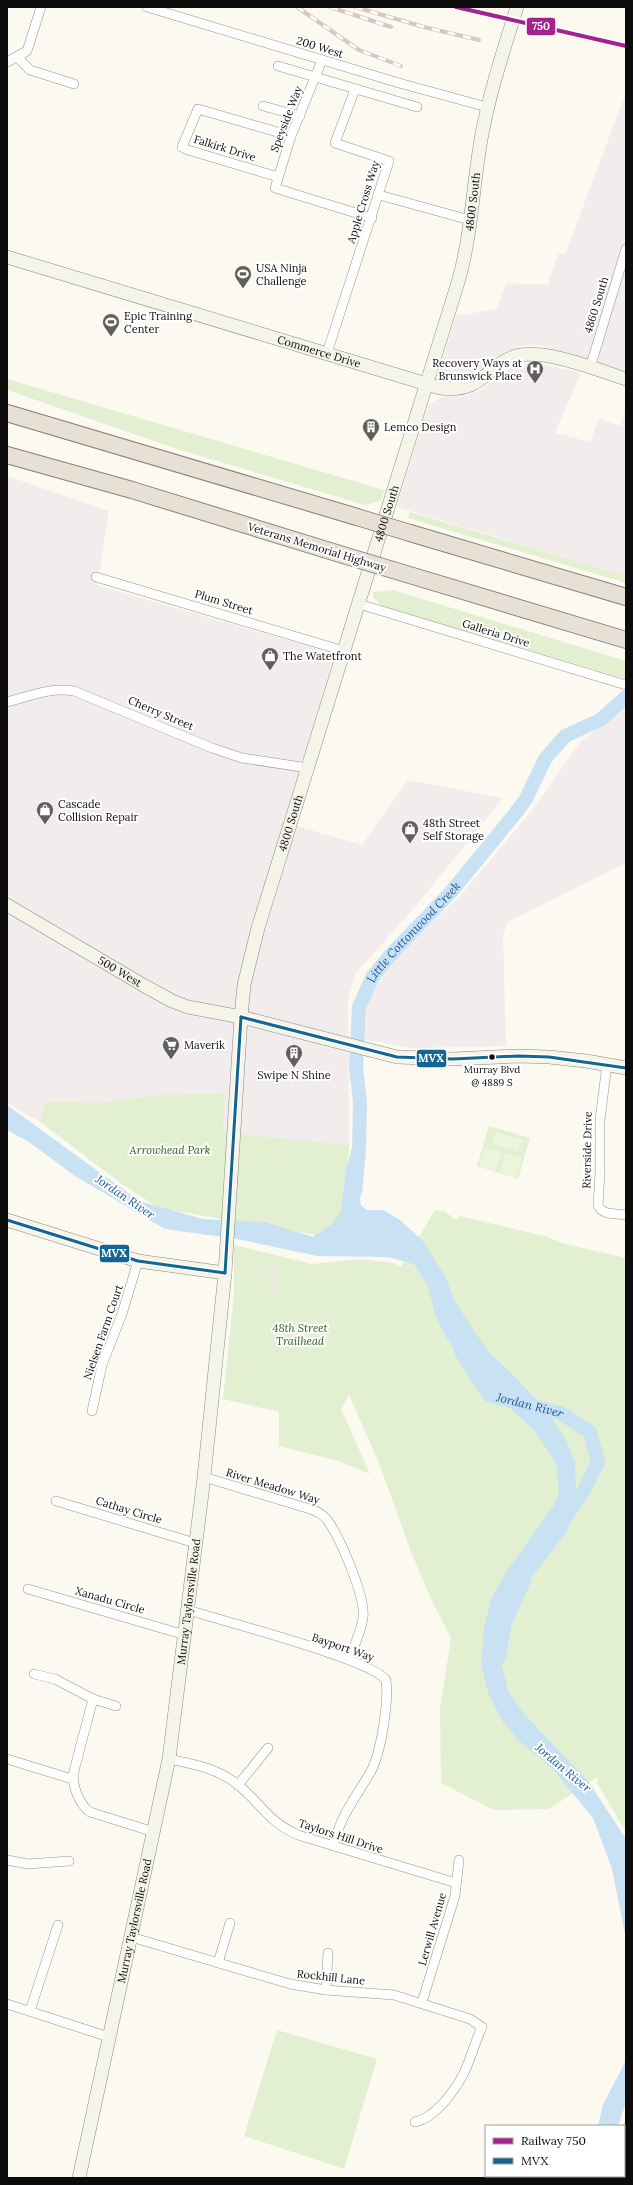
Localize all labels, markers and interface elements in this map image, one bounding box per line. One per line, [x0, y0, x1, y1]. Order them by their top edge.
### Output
line badge: 750 [526, 17, 556, 36]
text: 750 [532, 19, 550, 33]
street label: 200 West [295, 33, 346, 61]
street label: Speyside Way [267, 84, 305, 154]
street label: Falkirk Drive [192, 132, 258, 164]
street label: Apple Cross Way [343, 159, 382, 246]
street label: 4800 South [462, 171, 483, 232]
place label: USA Ninja Challenge [256, 261, 307, 288]
sports icon: USA Ninja Challenge [233, 264, 253, 289]
street label: 4860 South [581, 275, 611, 335]
place label: Epic Training Center [124, 309, 193, 336]
sports icon: Epic Training Center [101, 312, 121, 337]
street label: Commerce Drive [276, 332, 363, 371]
place label: Recovery Ways at Brunswick Place [432, 356, 523, 383]
hospital icon: Recovery Ways at Brunswick Place [525, 359, 545, 384]
building icon: Lemco Design [361, 417, 381, 442]
place label: Lemco Design [384, 420, 457, 434]
street label: 4800 South [371, 483, 402, 544]
street label: Veterans Memorial Highway [245, 519, 388, 575]
street label: Plum Street [193, 587, 255, 618]
street label: Galleria Drive [461, 616, 532, 650]
shop icon: The Watetfront [260, 646, 280, 671]
place label: The Watetfront [283, 649, 362, 663]
street label: Cherry Street [126, 693, 197, 733]
street label: 4800 South [275, 792, 306, 853]
place label: Cascade Collision Repair [58, 797, 139, 824]
shop icon: Cascade Collision Repair [35, 800, 55, 825]
place label: 48th Street Self Storage [423, 816, 484, 843]
shop icon: 48th Street Self Storage [400, 819, 420, 844]
water label: Little Cottonwood Creek [363, 879, 463, 985]
street label: 500 West [95, 953, 145, 990]
supermarket icon: Maverik [161, 1035, 181, 1060]
place label: Maverik [184, 1038, 225, 1052]
building icon: Swipe N Shine [284, 1043, 304, 1068]
line badge: MVX [416, 1049, 447, 1068]
text: MVX [418, 1051, 444, 1065]
marker: Murray Blvd @ 4889 S [487, 1052, 497, 1062]
place label: Murray Blvd @ 4889 S [464, 1063, 520, 1089]
place label: Swipe N Shine [257, 1068, 331, 1082]
street label: Riverside Drive [579, 1111, 595, 1189]
park label: Arrowhead Park [129, 1143, 211, 1157]
water label: Jordan River [92, 1171, 158, 1222]
line badge: MVX [99, 1244, 130, 1263]
text: MVX [101, 1246, 127, 1260]
street label: Nielsen Farm Court [80, 1282, 126, 1381]
park label: 48th Street Trailhead [273, 1321, 327, 1348]
water label: Jordan River [494, 1389, 568, 1421]
street label: River Meadow Way [224, 1465, 322, 1507]
street label: Cathay Circle [94, 1493, 164, 1527]
street label: Murray Taylorsville Road [174, 1537, 203, 1666]
street label: Xanadu Circle [74, 1583, 146, 1617]
street label: Bayport Way [310, 1630, 376, 1664]
water label: Jordan River [532, 1739, 595, 1796]
street label: Taylors Hill Drive [297, 1816, 385, 1856]
street label: Murray Taylorsville Road [114, 1857, 154, 1984]
street label: Lerwill Avenue [415, 1891, 449, 1967]
street label: Rockhill Lane [296, 1966, 366, 1988]
legend [485, 2125, 625, 2177]
text: Railway 750 [521, 2133, 586, 2148]
text: MVX [521, 2153, 549, 2168]

